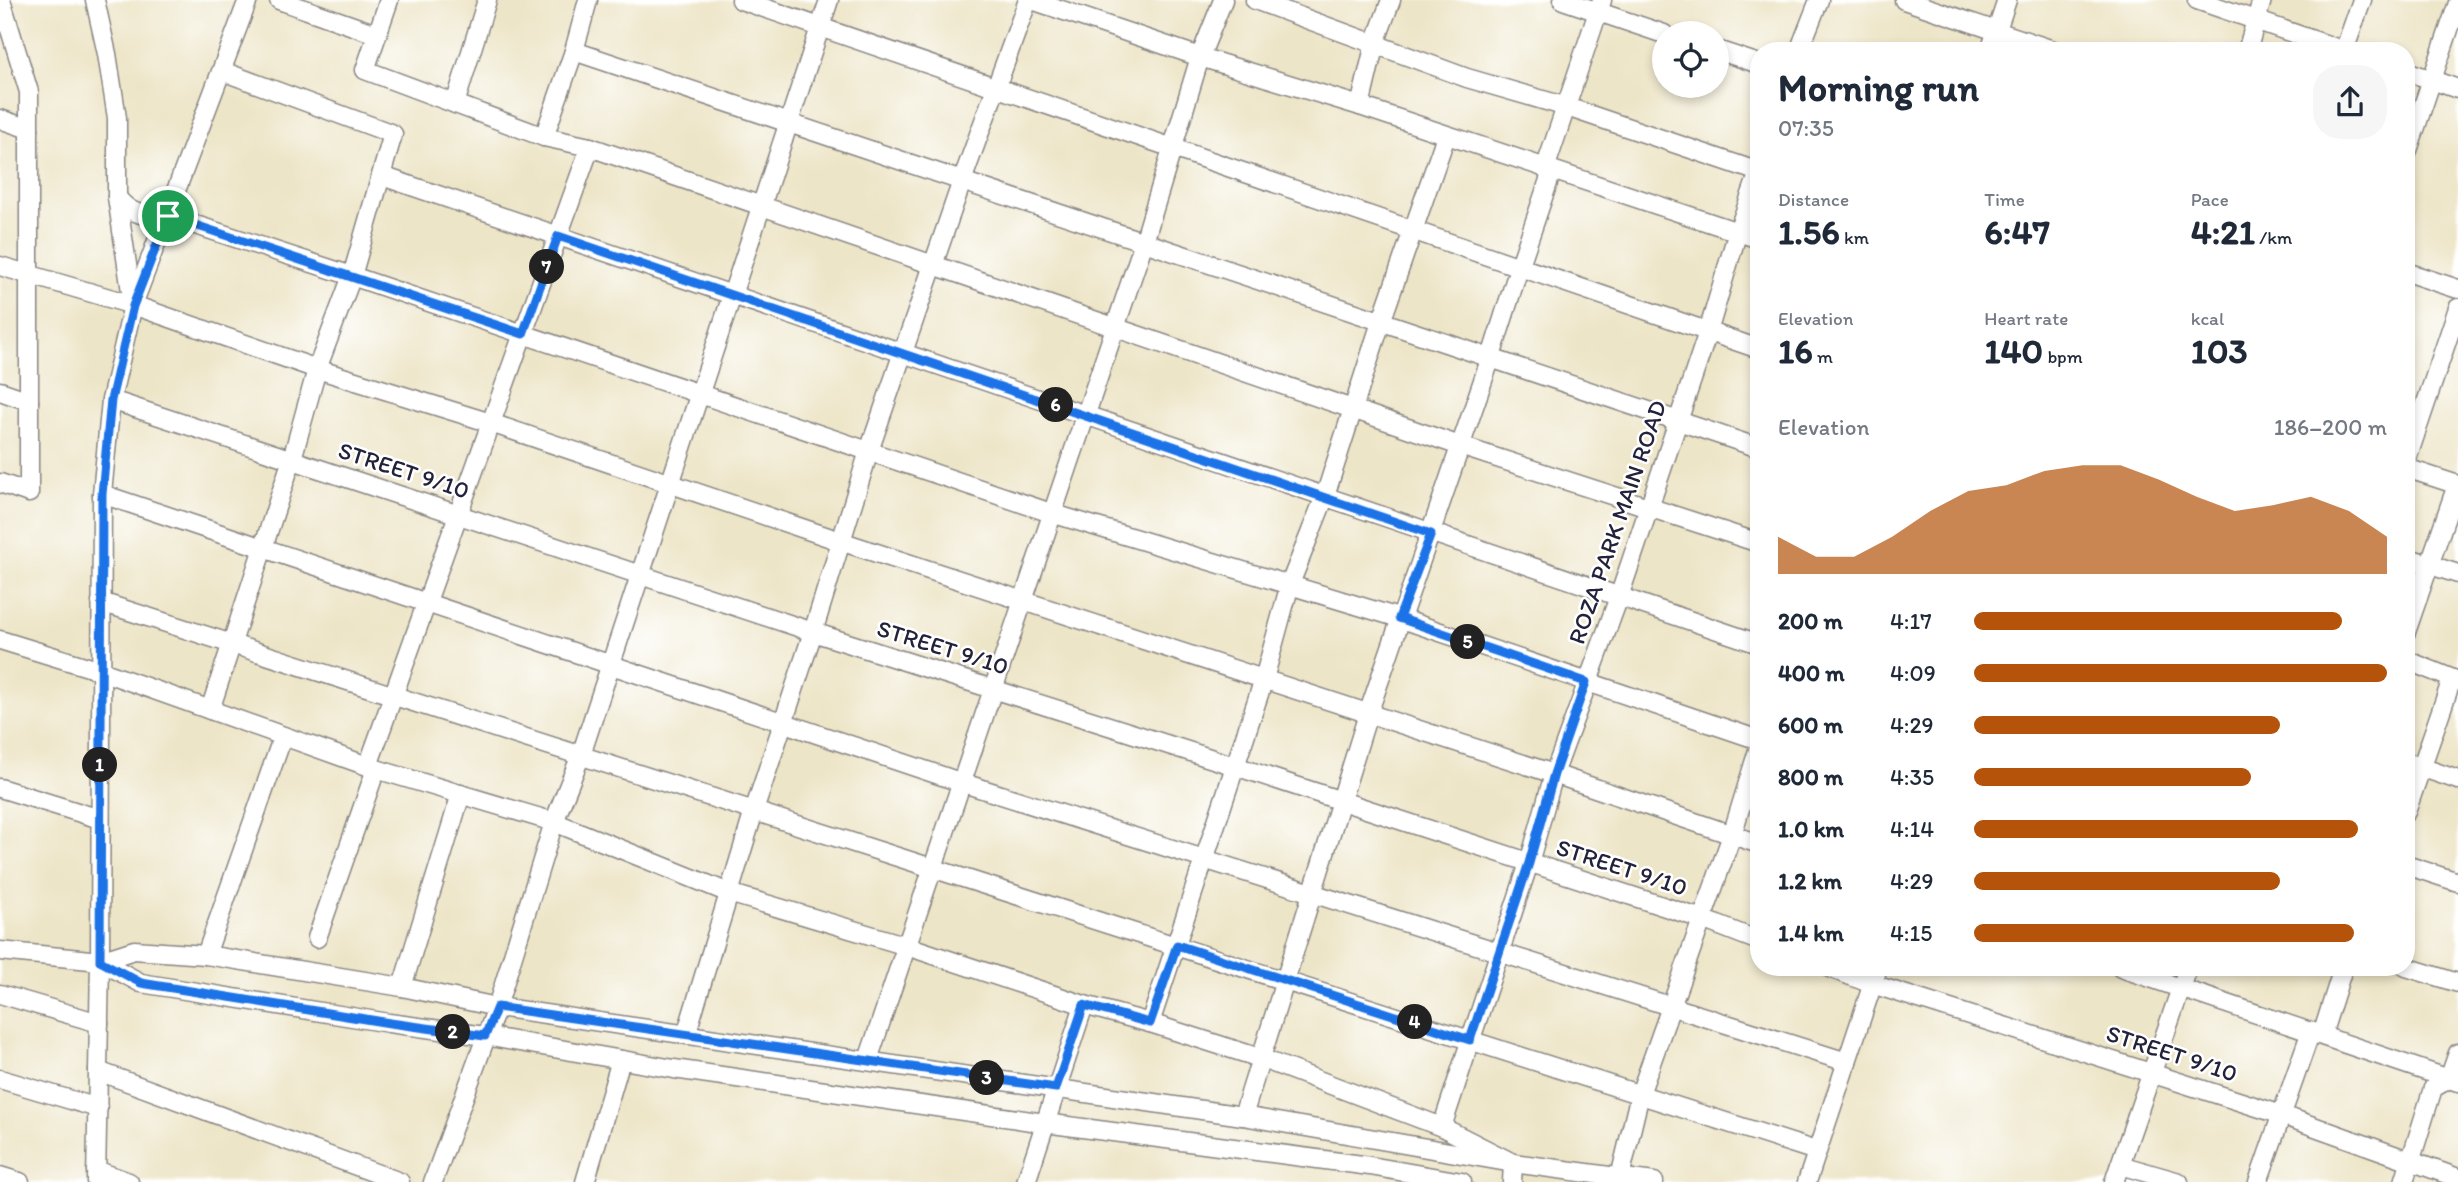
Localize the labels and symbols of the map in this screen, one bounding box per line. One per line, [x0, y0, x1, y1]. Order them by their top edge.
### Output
pin [138, 186, 198, 246]
pin: 7 [530, 250, 564, 284]
pin: 6 [1038, 388, 1074, 422]
street label: ROZA PARK MAIN ROAD [1562, 396, 1672, 648]
street label: STREET 9/10 [335, 435, 473, 505]
street label: STREET 9/10 [874, 613, 1012, 681]
pin: 5 [1450, 624, 1486, 660]
pin: 1 [82, 748, 118, 782]
street label: STREET 9/10 [1553, 832, 1691, 902]
pin: 4 [1398, 1004, 1432, 1040]
pin: 2 [435, 1014, 470, 1050]
street label: STREET 9/10 [2103, 1018, 2241, 1088]
pin: 3 [970, 1060, 1004, 1096]

